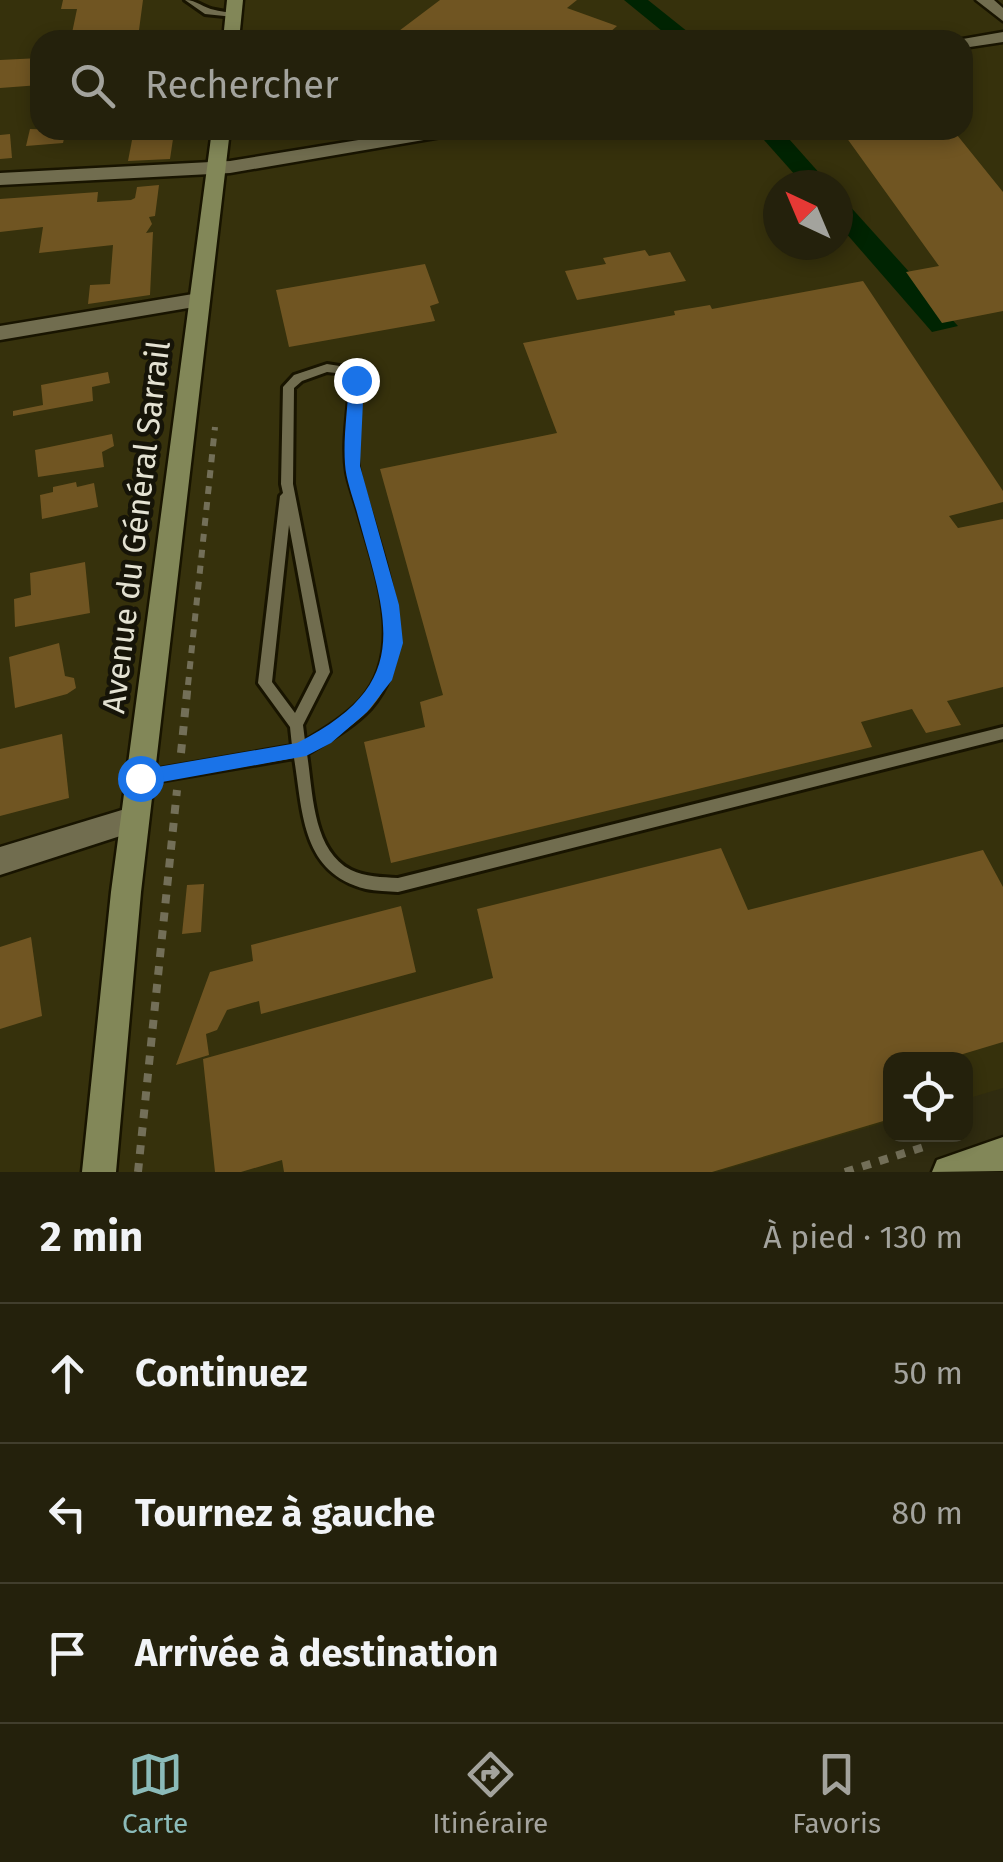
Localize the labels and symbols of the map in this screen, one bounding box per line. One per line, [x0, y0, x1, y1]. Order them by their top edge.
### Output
north arrow [763, 170, 853, 260]
street label: Avenue du Général Sarrail [94, 338, 178, 716]
route end [334, 358, 380, 404]
route start [118, 756, 164, 802]

